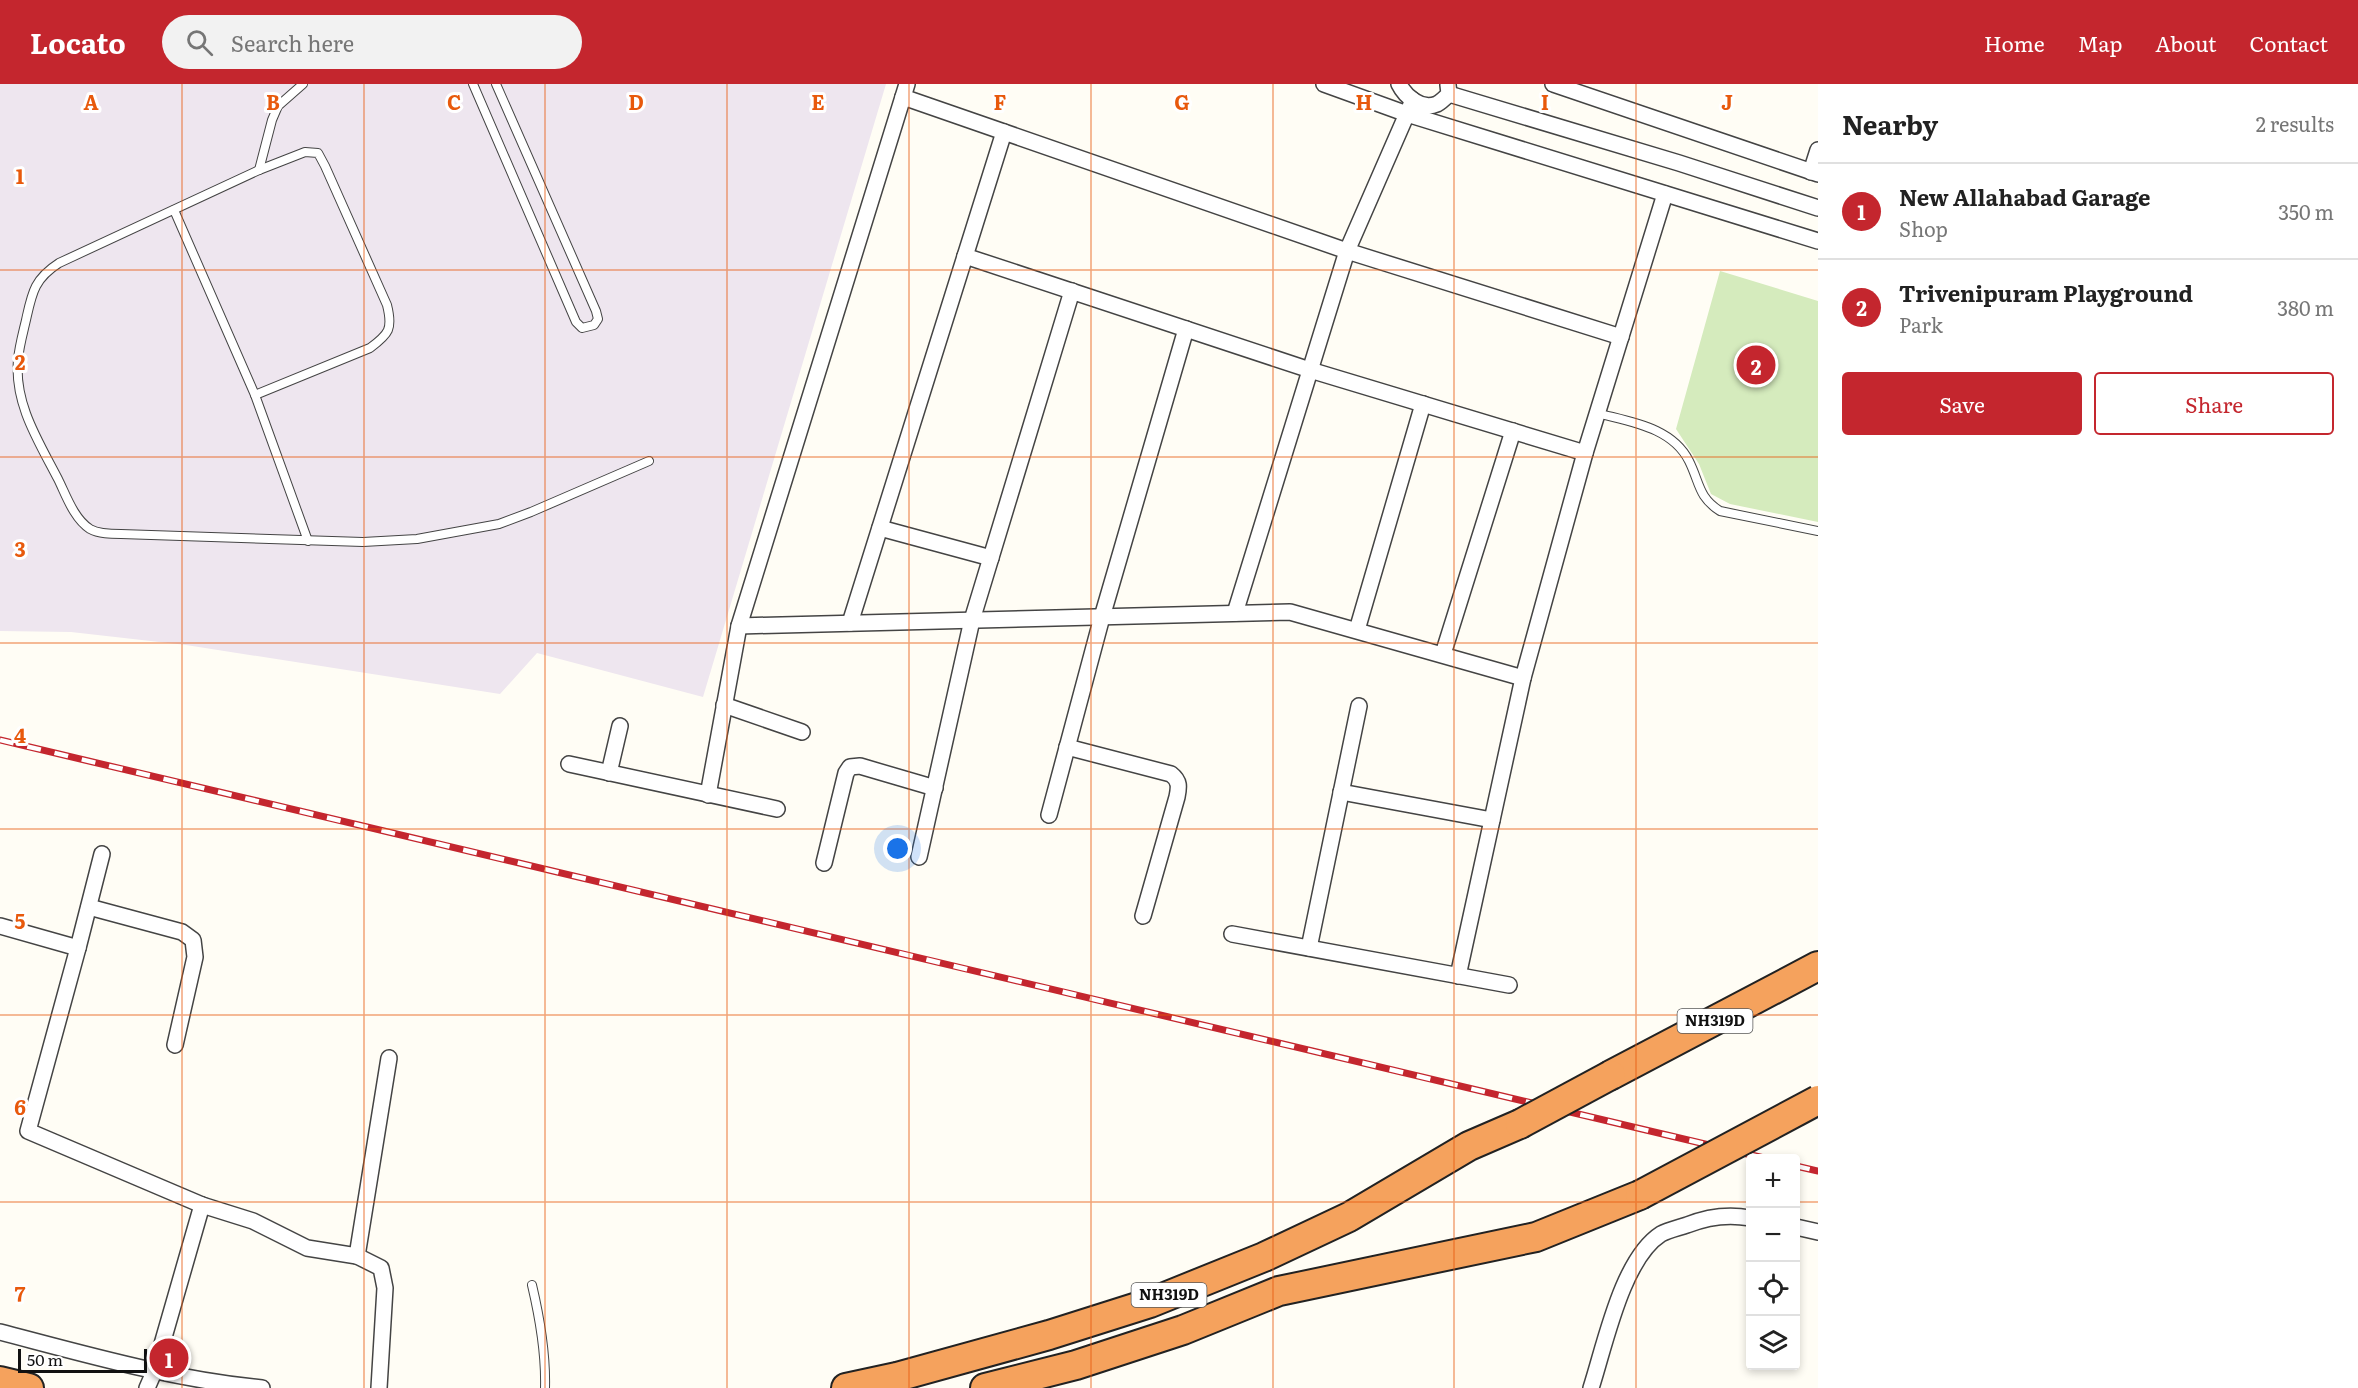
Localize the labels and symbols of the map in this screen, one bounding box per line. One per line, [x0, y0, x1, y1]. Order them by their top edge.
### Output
text: A [83, 86, 99, 116]
text: B [266, 86, 280, 116]
text: C [447, 86, 461, 116]
text: D [628, 86, 644, 116]
text: E [811, 86, 825, 116]
text: F [994, 86, 1007, 116]
text: G [1174, 86, 1190, 116]
text: H [1356, 86, 1372, 116]
text: I [1541, 86, 1549, 116]
text: J [1721, 86, 1733, 116]
text: 1 [16, 160, 24, 190]
pin: 2 [1736, 342, 1776, 388]
text: 2 [15, 346, 26, 376]
text: 3 [14, 533, 26, 563]
text: 4 [14, 719, 26, 749]
your location [883, 834, 912, 863]
text: 5 [15, 905, 26, 935]
road number: NH319D [1678, 1009, 1752, 1033]
text: 6 [14, 1091, 26, 1121]
text: 7 [15, 1278, 26, 1308]
road number: NH319D [1132, 1283, 1206, 1307]
pin: 1 [150, 1336, 188, 1380]
scale bar [18, 1346, 147, 1374]

